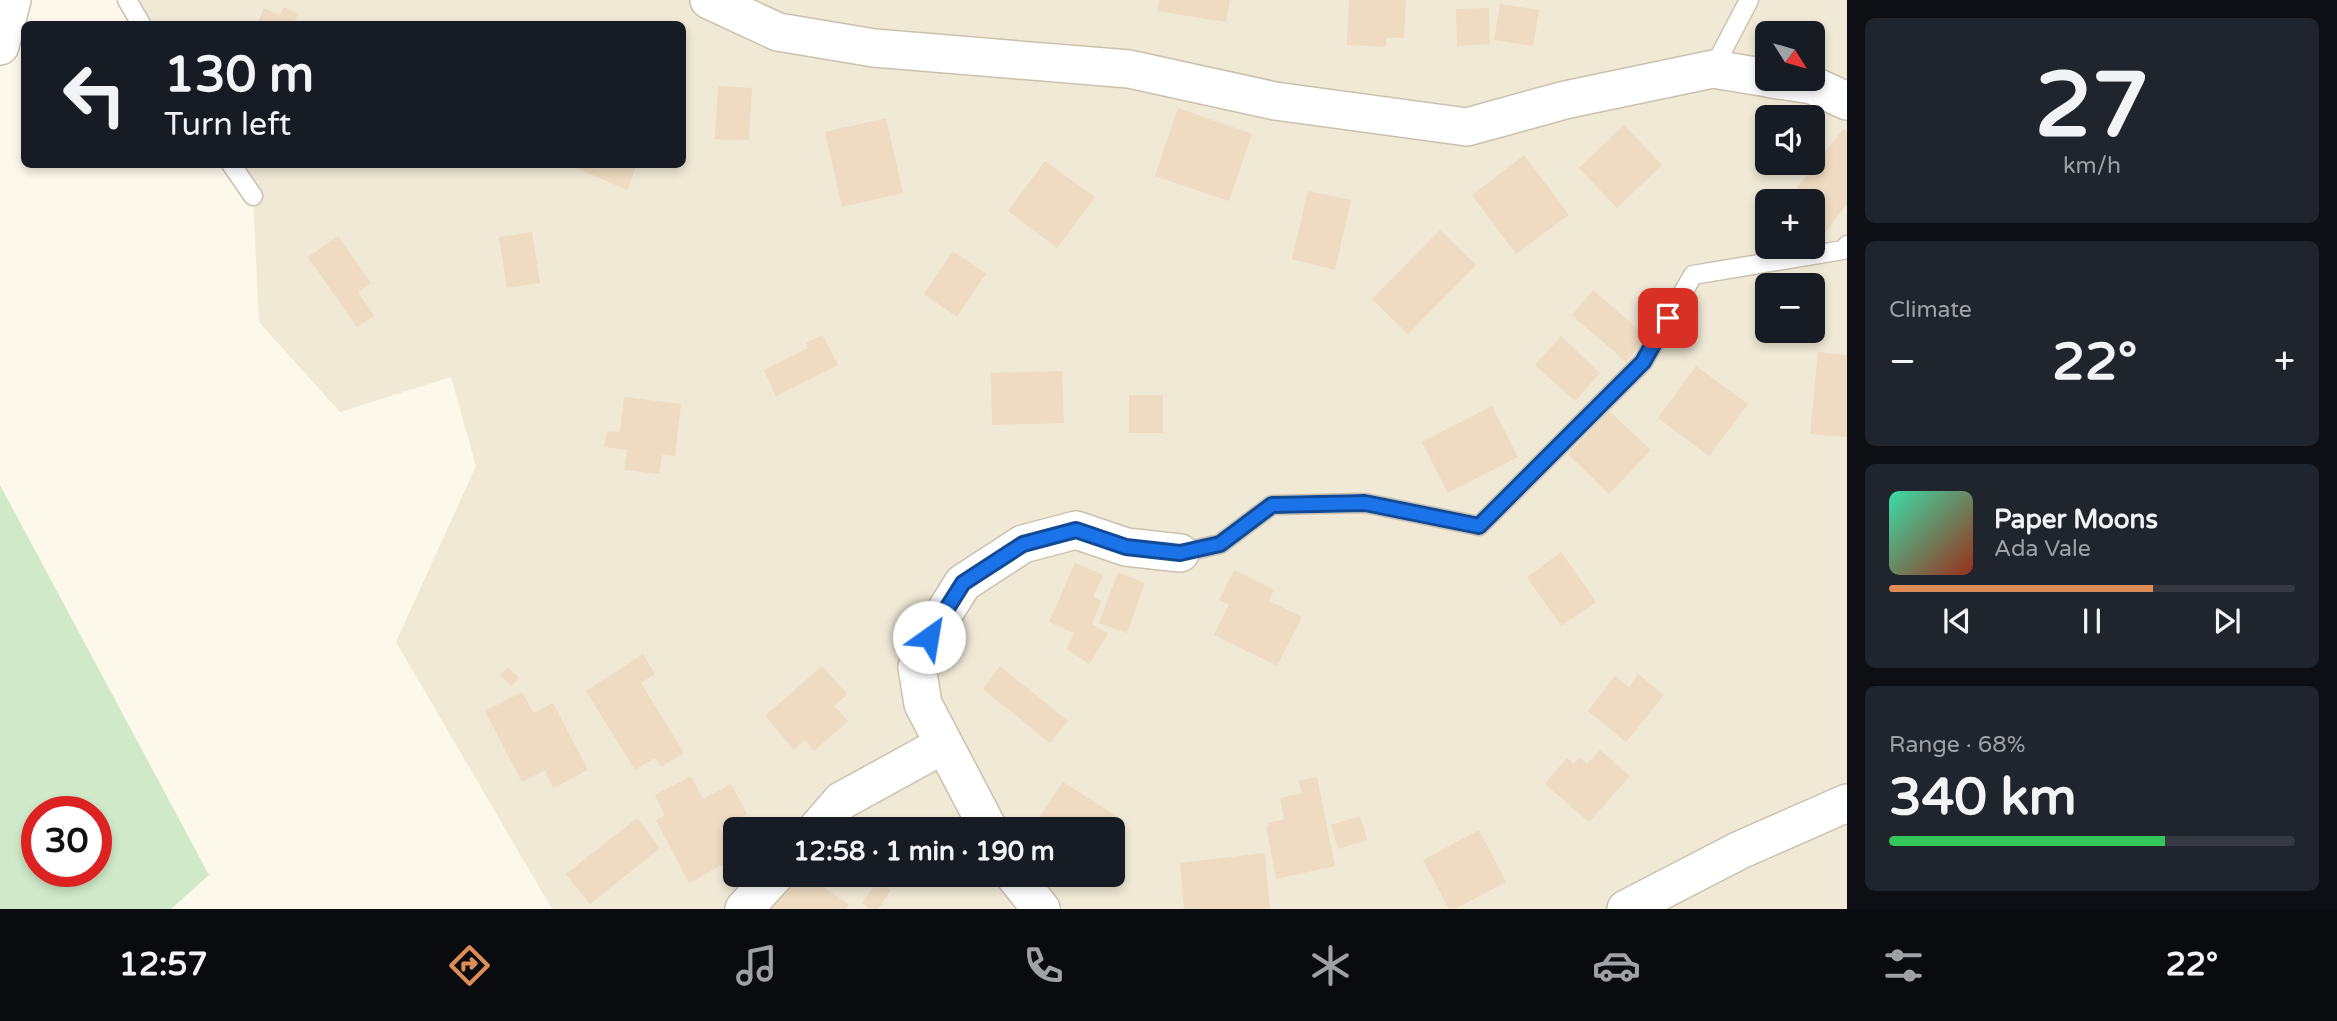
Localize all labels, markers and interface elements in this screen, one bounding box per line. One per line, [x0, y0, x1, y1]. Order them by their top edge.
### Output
north arrow [1755, 21, 1825, 91]
map controls [1755, 21, 1825, 343]
text: 130 m [164, 46, 314, 105]
icon: left [49, 49, 140, 140]
text: 27 [2035, 51, 2149, 161]
button: sound [1755, 105, 1825, 175]
text: Turn left [164, 106, 291, 144]
text: km/h [2063, 152, 2121, 180]
button: + [1755, 189, 1825, 259]
button: − [1755, 273, 1825, 343]
pin [1638, 288, 1698, 348]
text: Climate [1889, 296, 1972, 324]
icon: arrive [1649, 299, 1687, 337]
text: 22° [2052, 331, 2137, 394]
text: − [1889, 339, 1916, 385]
text: + [2274, 339, 2295, 385]
text: Paper Moons [1994, 504, 2158, 535]
text: Ada Vale [1994, 535, 2091, 563]
position arrow [892, 600, 966, 674]
icon: previous [1938, 602, 1976, 640]
icon: pause [2073, 602, 2111, 640]
icon: next [2208, 602, 2246, 640]
text: Range · 68% [1889, 731, 2025, 759]
text: 340 km [1889, 766, 2077, 829]
speed limit sign: 30 [21, 796, 112, 887]
text: 12:58 · 1 min · 190 m [793, 836, 1055, 867]
icon: directions [445, 941, 494, 990]
icon: music [732, 941, 781, 990]
icon: phone [1019, 941, 1068, 990]
icon: climate [1306, 941, 1355, 990]
icon: car [1592, 941, 1641, 990]
icon: filters [1879, 941, 1928, 990]
text: 12:57 [119, 946, 208, 984]
text: 22° [2166, 946, 2218, 984]

